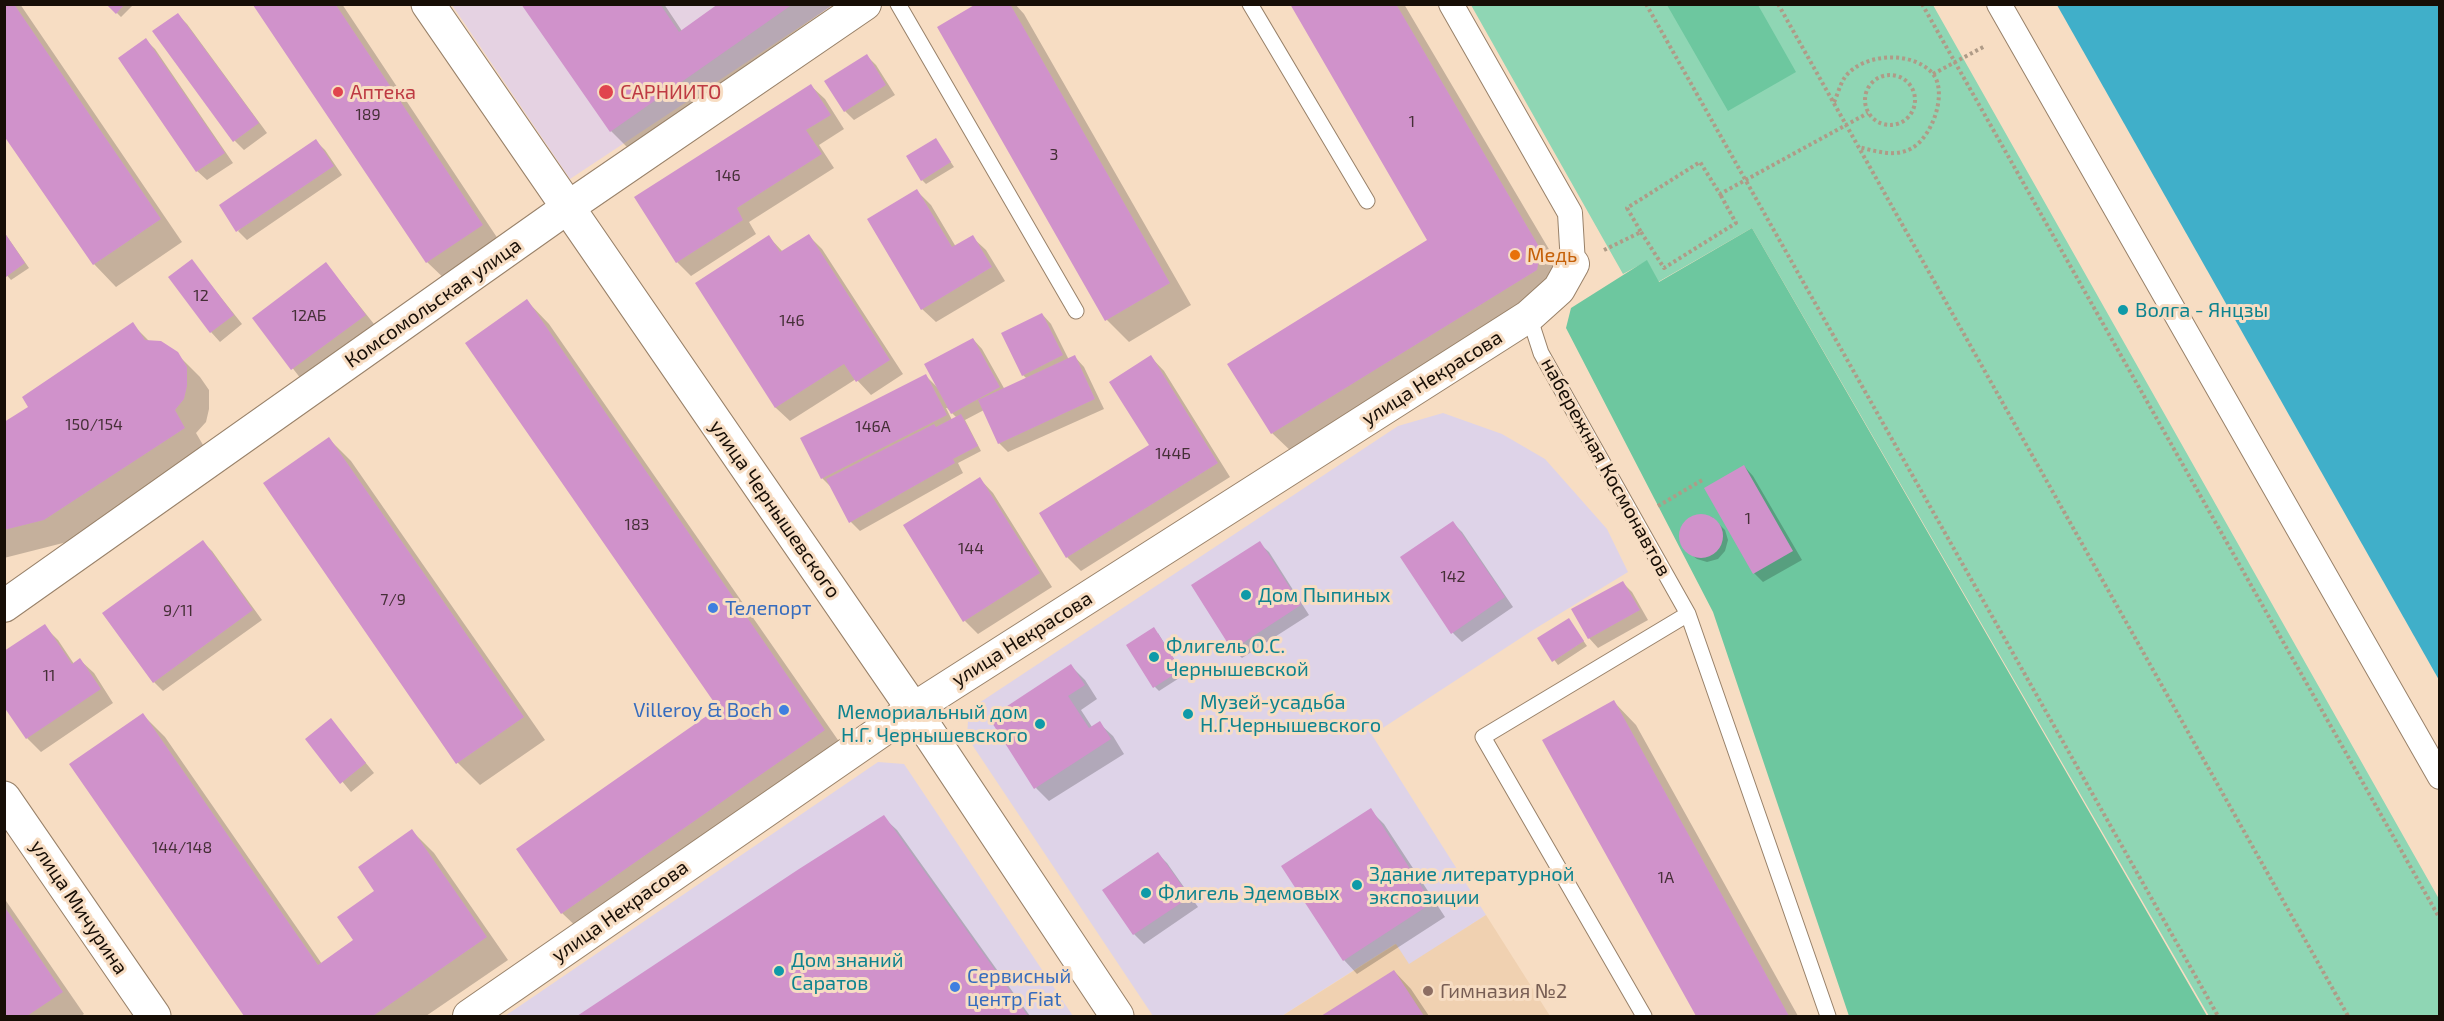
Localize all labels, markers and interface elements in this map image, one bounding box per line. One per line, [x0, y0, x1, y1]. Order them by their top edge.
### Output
place label: Аптека [350, 80, 416, 104]
place label: САРНИИТО [620, 80, 721, 104]
marker: САРНИИТО [597, 83, 615, 101]
marker: Аптека [331, 85, 345, 99]
house number: 189 [355, 105, 381, 125]
house number: 1 [1409, 112, 1415, 132]
house number: 3 [1050, 145, 1058, 165]
house number: 146 [715, 166, 741, 186]
street label: Комсомольская улица [340, 233, 526, 373]
place label: Медь [1527, 243, 1577, 267]
marker: Медь [1508, 248, 1522, 262]
house number: 12 [193, 286, 209, 306]
place label: Волга - Янцзы [2135, 298, 2268, 322]
marker: Волга - Янцзы [2116, 303, 2130, 317]
house number: 12АБ [292, 306, 326, 326]
house number: 146 [779, 311, 805, 331]
street label: улица Некрасова [1357, 325, 1507, 431]
street label: набережная Космонавтов [1536, 353, 1676, 581]
house number: 150/154 [65, 415, 123, 435]
street label: улица Чернышевского [704, 415, 846, 603]
house number: 146А [855, 417, 891, 437]
house number: 144Б [1155, 444, 1191, 464]
house number: 1 [1745, 509, 1751, 529]
house number: 183 [625, 515, 649, 535]
house number: 144 [958, 539, 984, 559]
house number: 142 [1440, 567, 1466, 587]
place label: Дом Пыпиных [1258, 583, 1390, 607]
street label: улица Некрасова [947, 586, 1097, 692]
marker: Дом Пыпиных [1239, 588, 1253, 602]
house number: 7/9 [380, 590, 406, 610]
place label: Телепорт [725, 596, 812, 620]
house number: 9/11 [163, 601, 193, 621]
marker: Телепорт [706, 601, 720, 615]
place label: Флигель О.С. Чернышевской [1166, 634, 1309, 681]
marker: Флигель О.С. Чернышевской [1147, 650, 1161, 664]
house number: 11 [43, 666, 55, 686]
place label: Музей-усадьба Н.Г.Чернышевского [1200, 690, 1381, 737]
place label: Villeroy & Boch [633, 698, 772, 722]
place label: Мемориальный дом Н.Г. Чернышевского [837, 700, 1028, 747]
marker: Villeroy & Boch [777, 703, 791, 717]
marker: Музей-усадьба Н.Г.Чернышевского [1181, 707, 1195, 721]
marker: Мемориальный дом Н.Г. Чернышевского [1033, 717, 1047, 731]
street label: улица Мичурина [25, 835, 133, 979]
house number: 144/148 [152, 838, 212, 858]
street label: улица Некрасова [547, 855, 693, 967]
place label: Здание литературной экспозиции [1369, 862, 1574, 909]
house number: 1А [1658, 868, 1674, 888]
marker: Здание литературной экспозиции [1350, 878, 1364, 892]
place label: Флигель Эдемовых [1158, 881, 1340, 905]
marker: Флигель Эдемовых [1139, 886, 1153, 900]
place label: Дом знаний Саратов [791, 948, 903, 995]
marker: Дом знаний Саратов [772, 964, 786, 978]
place label: Сервисный центр Fiat [967, 964, 1071, 1011]
place label: Гимназия №2 [1440, 979, 1567, 1003]
marker: Сервисный центр Fiat [948, 980, 962, 994]
marker: Гимназия №2 [1421, 984, 1435, 998]

